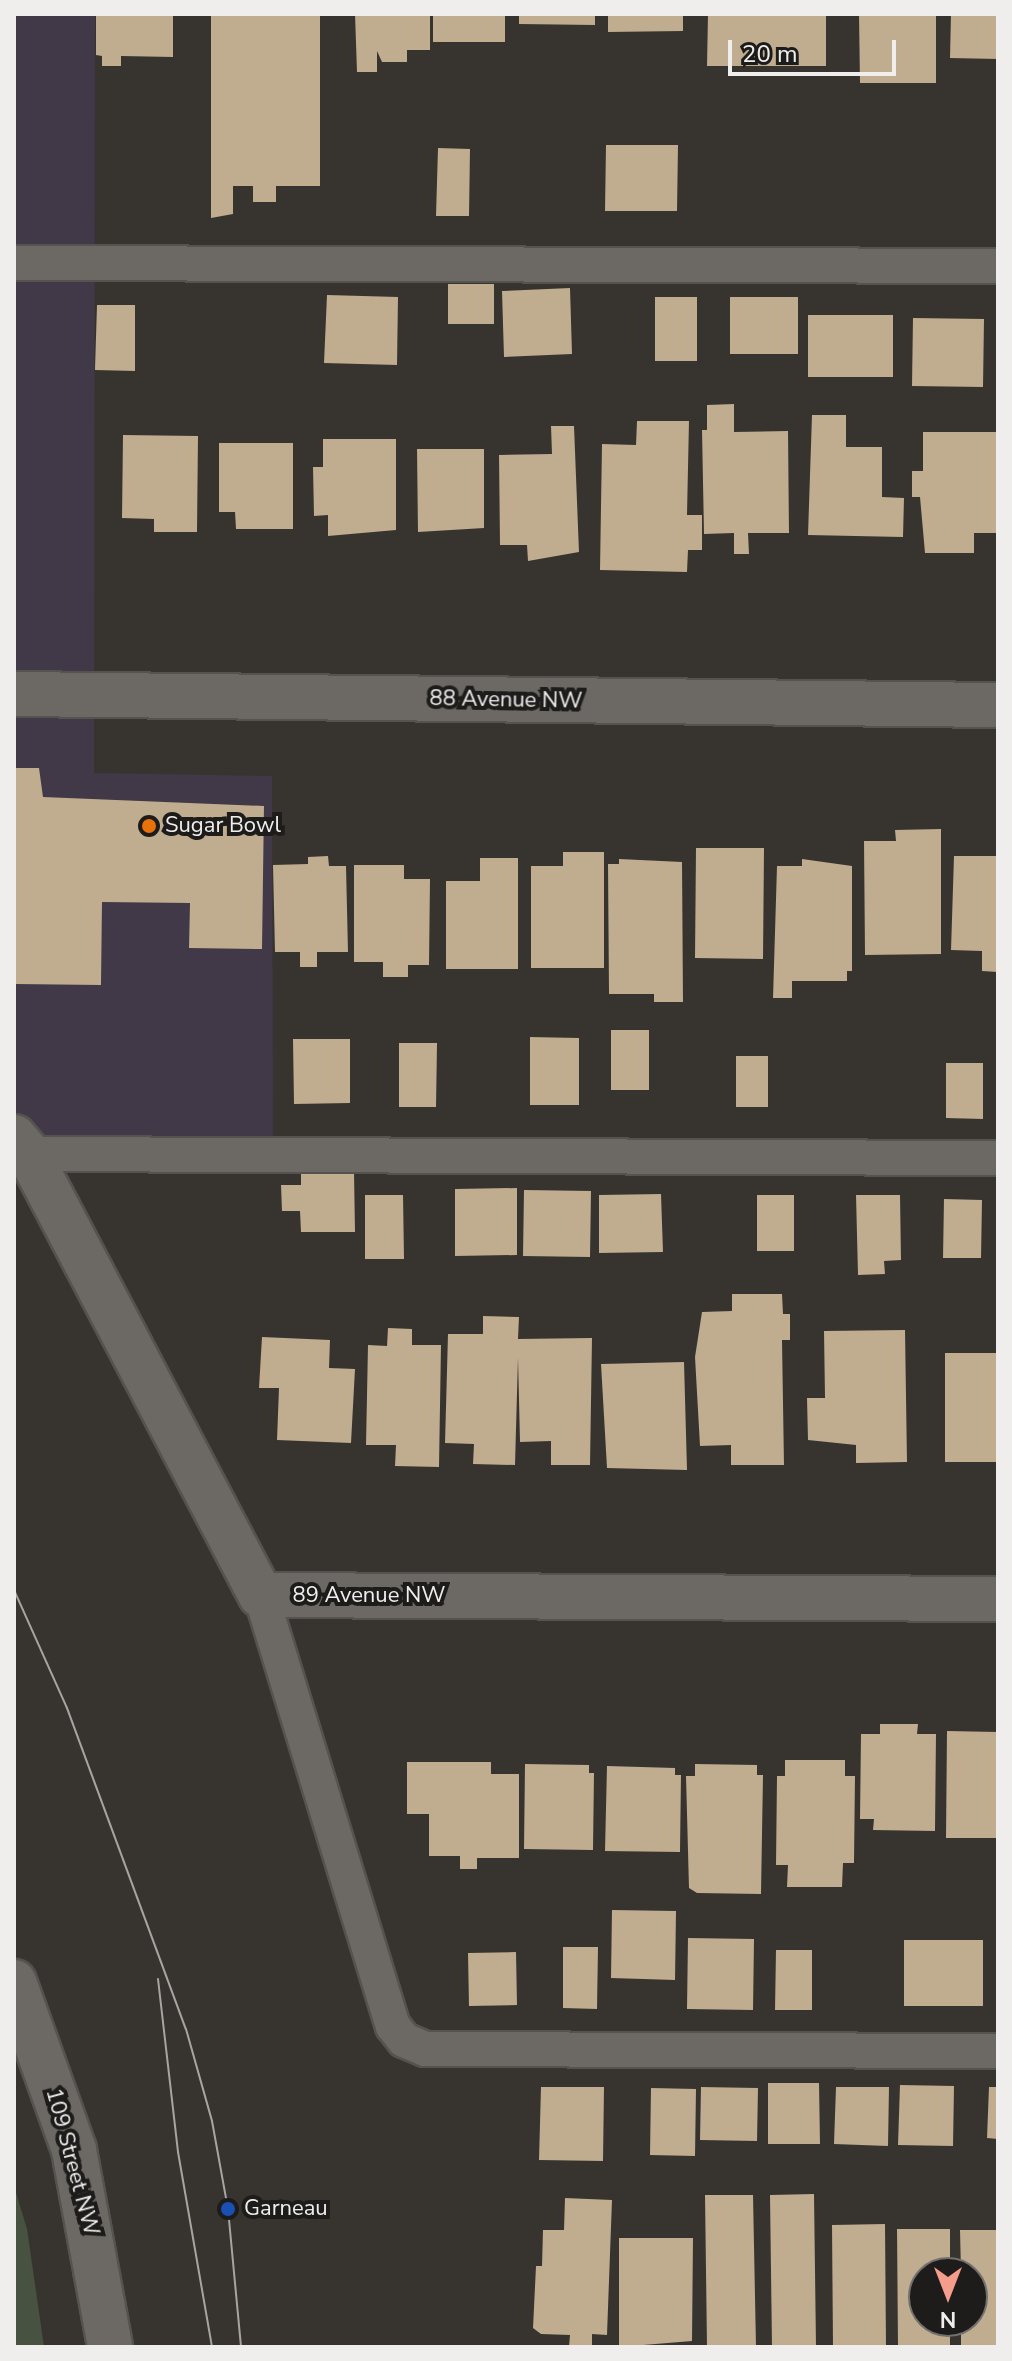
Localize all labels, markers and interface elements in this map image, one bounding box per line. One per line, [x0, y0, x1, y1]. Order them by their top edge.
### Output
scale bar [732, 24, 900, 74]
text: 20 m [742, 38, 798, 70]
street label: 88 Avenue NW [429, 685, 583, 715]
place label: Sugar Bowl [165, 813, 281, 839]
marker: Sugar Bowl [140, 817, 158, 835]
street label: 89 Avenue NW [292, 1583, 446, 1609]
street label: 109 Street NW [40, 2085, 104, 2239]
place label: Garneau [244, 2196, 328, 2222]
marker: Garneau [219, 2200, 237, 2218]
north arrow [908, 2257, 988, 2337]
text: N [940, 2304, 956, 2334]

